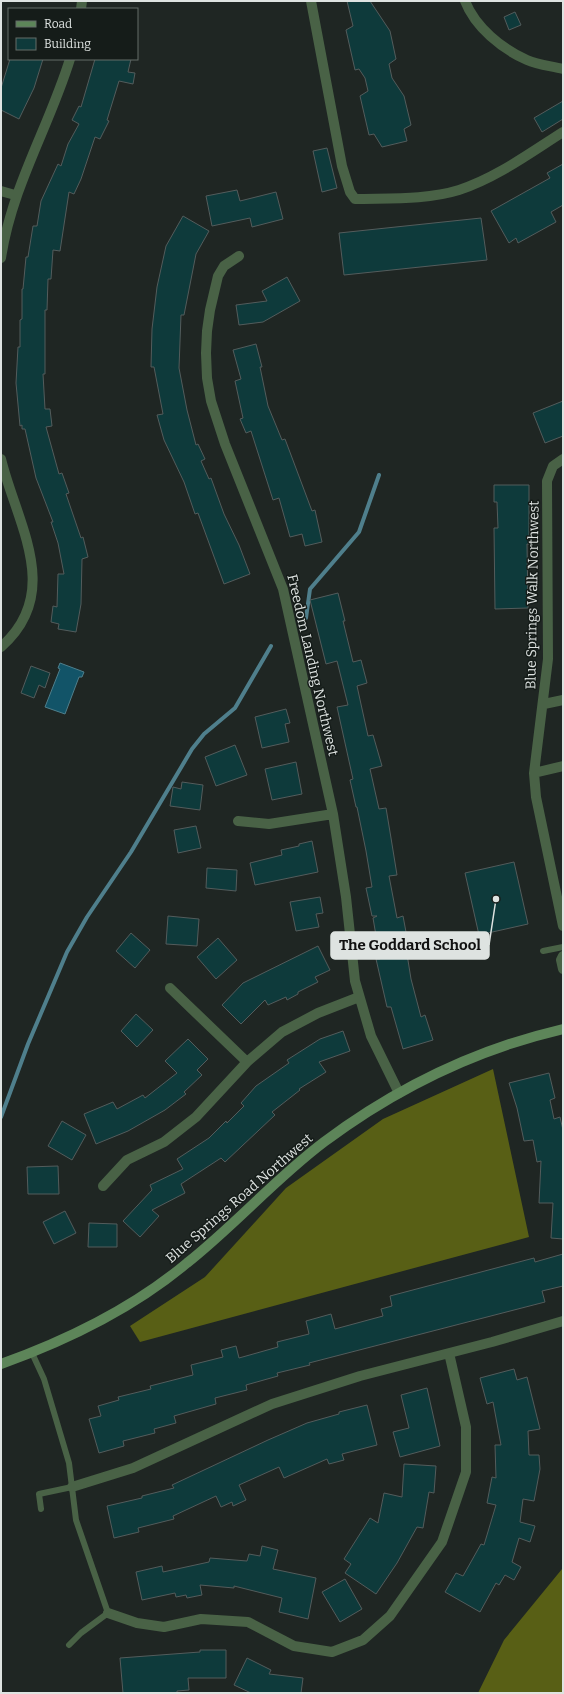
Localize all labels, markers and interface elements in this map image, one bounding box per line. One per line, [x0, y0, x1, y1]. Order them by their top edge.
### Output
legend [8, 8, 138, 60]
text: Road [44, 17, 72, 31]
text: Building [44, 37, 91, 51]
street label: Blue Springs Walk Northwest [522, 500, 543, 690]
street label: Freedom Landing Northwest [283, 573, 342, 758]
callout: The Goddard School [331, 932, 489, 959]
text: The Goddard School [339, 936, 481, 954]
street label: Blue Springs Road Northwest [162, 1130, 316, 1267]

